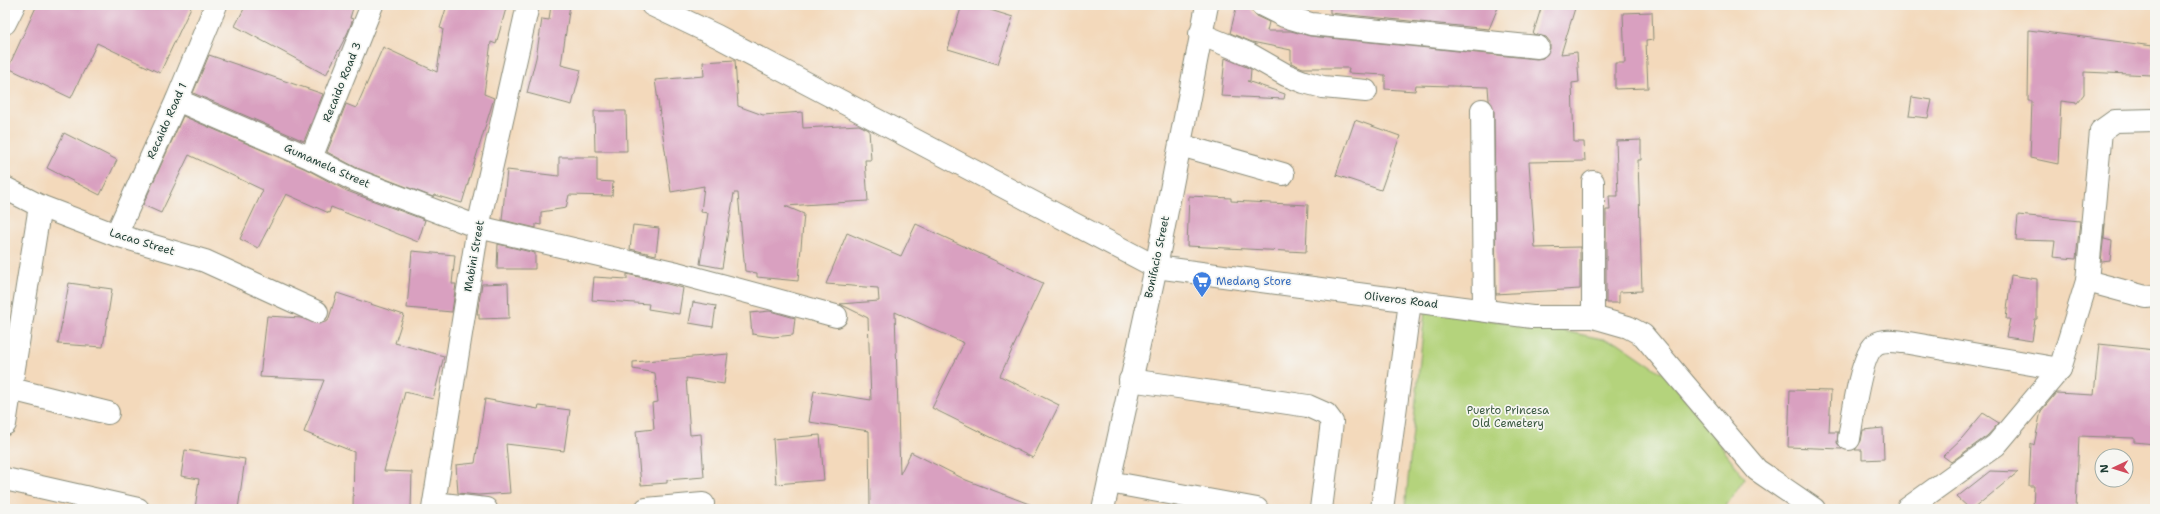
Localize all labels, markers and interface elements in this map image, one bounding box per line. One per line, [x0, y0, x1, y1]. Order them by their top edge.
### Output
street label: Recaido Road 3 [319, 40, 365, 124]
street label: Recaido Road 1 [144, 81, 190, 161]
street label: Gumamela Street [282, 140, 373, 192]
street label: Bonifacio Street [1141, 214, 1173, 300]
street label: Mabini Street [460, 219, 488, 293]
street label: Lacao Street [108, 225, 177, 259]
supermarket icon: Medang Store [1191, 270, 1213, 298]
place label: Medang Store [1216, 274, 1291, 289]
street label: Oliveros Road [1363, 288, 1439, 312]
park label: Puerto Princesa Old Cemetery [1467, 403, 1549, 431]
north arrow [2094, 448, 2134, 488]
text: N [2097, 464, 2112, 474]

